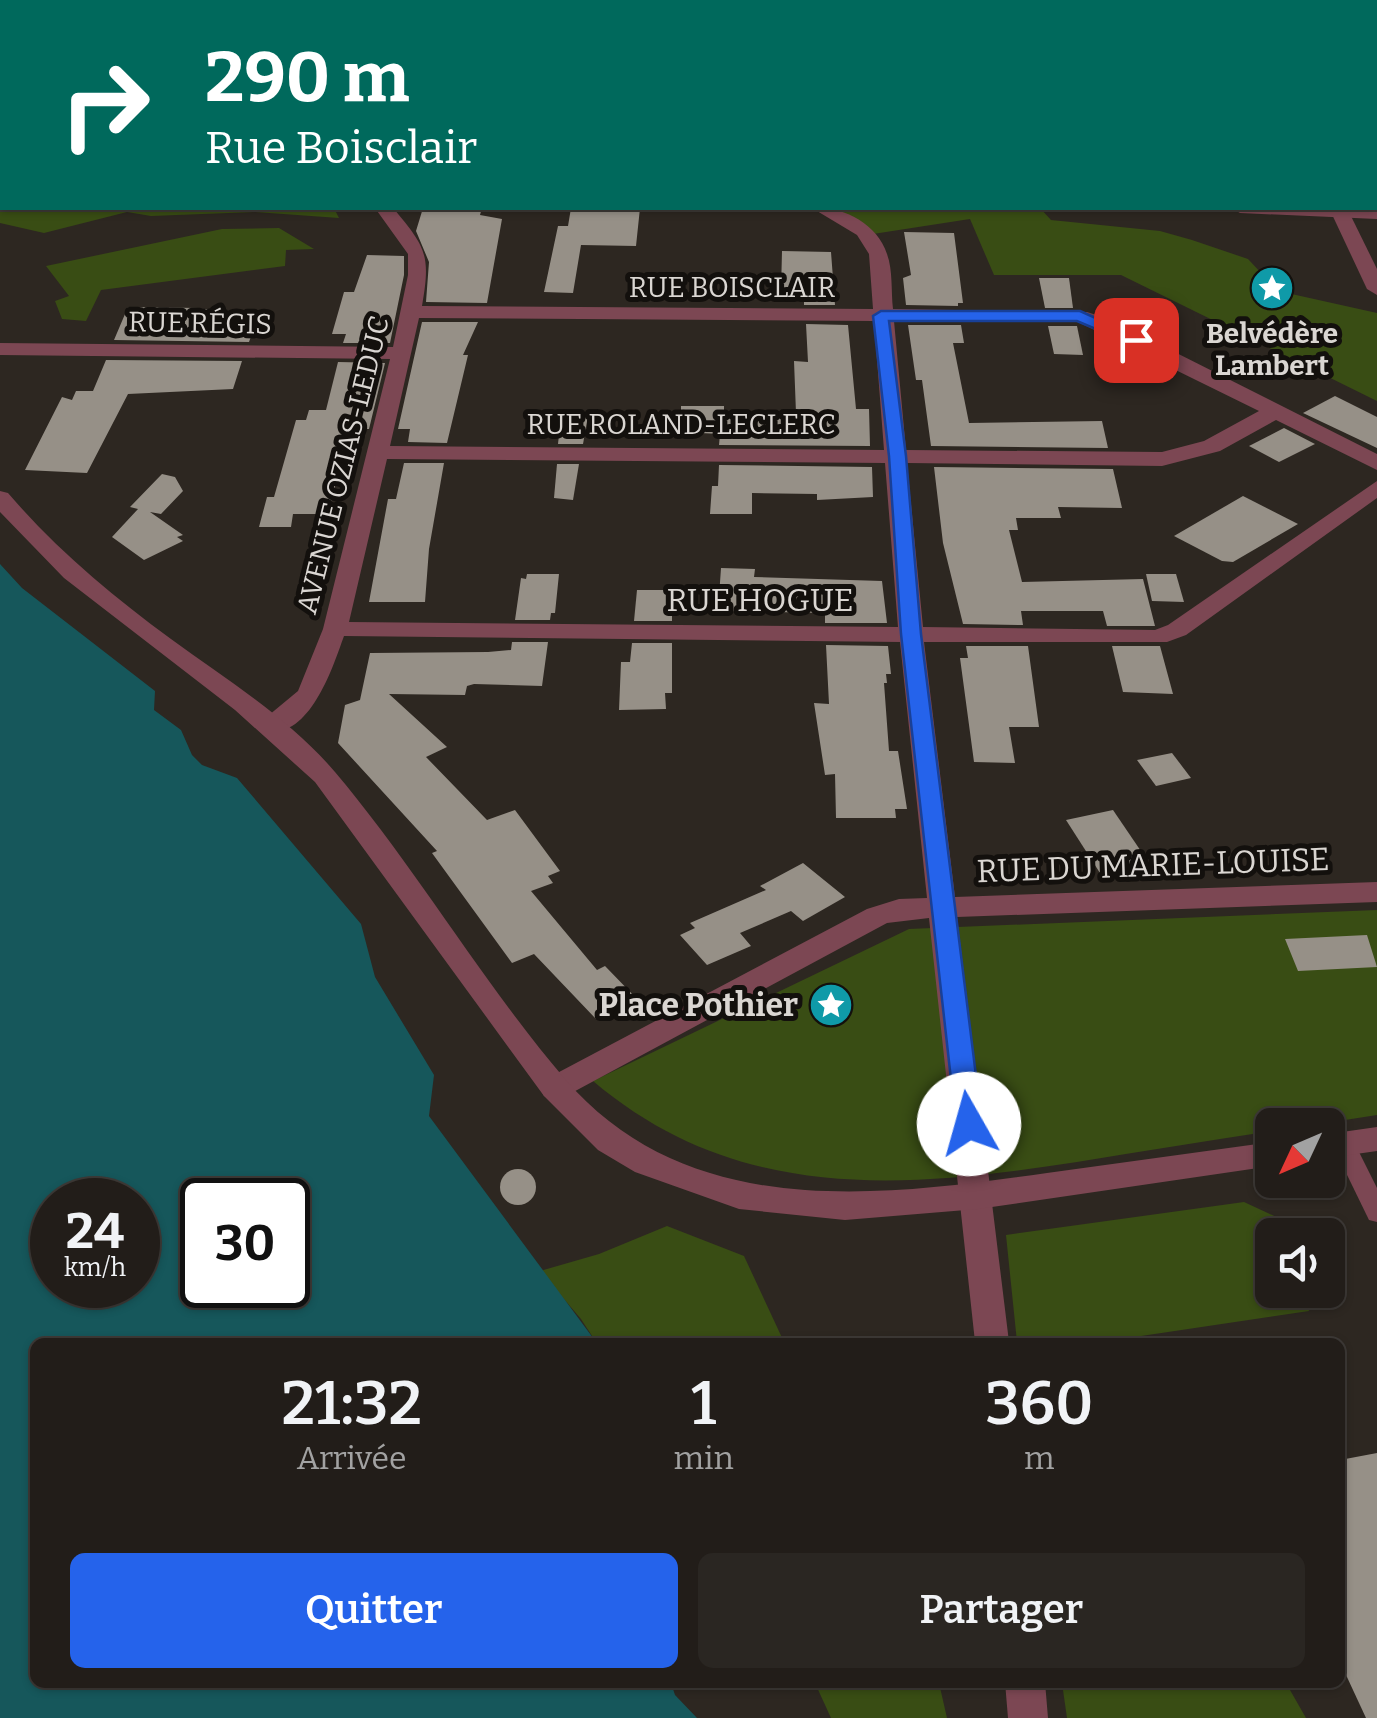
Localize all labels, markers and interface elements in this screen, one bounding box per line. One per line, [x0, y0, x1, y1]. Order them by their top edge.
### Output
text: 290 m [205, 36, 410, 120]
icon: right [40, 40, 170, 170]
text: Rue Boisclair [205, 121, 477, 175]
place icon: Belvédère Lambert [1249, 265, 1295, 311]
street label: RUE BOISCLAIR [629, 271, 835, 304]
pin [1094, 298, 1179, 383]
street label: RUE RÉGIS [128, 304, 272, 341]
street label: AVENUE OZIAS-LEDUC [290, 313, 396, 617]
icon: arrive [1109, 313, 1164, 368]
place label: Belvédère Lambert [1206, 317, 1338, 382]
street label: RUE ROLAND-LECLERC [527, 408, 835, 441]
street label: RUE HOGUE [666, 581, 854, 619]
street label: RUE DU MARIE-LOUISE [976, 840, 1330, 890]
place icon: Place Pothier [808, 982, 854, 1028]
place label: Place Pothier [598, 986, 798, 1024]
position arrow [917, 1072, 1021, 1176]
north arrow [1255, 1108, 1345, 1198]
map controls [1255, 1108, 1345, 1308]
speed limit sign: 30 [180, 1178, 310, 1308]
text: 24 [66, 1201, 124, 1261]
button: sound [1255, 1218, 1345, 1308]
text: km/h [64, 1253, 126, 1283]
text: 21:32 [282, 1368, 422, 1440]
text: 1 [691, 1368, 716, 1440]
text: 360 [985, 1368, 1093, 1440]
text: Arrivée [297, 1439, 407, 1477]
text: min [673, 1439, 734, 1477]
text: m [1024, 1439, 1055, 1477]
button: Quitter [70, 1553, 678, 1668]
button: Partager [698, 1553, 1305, 1668]

